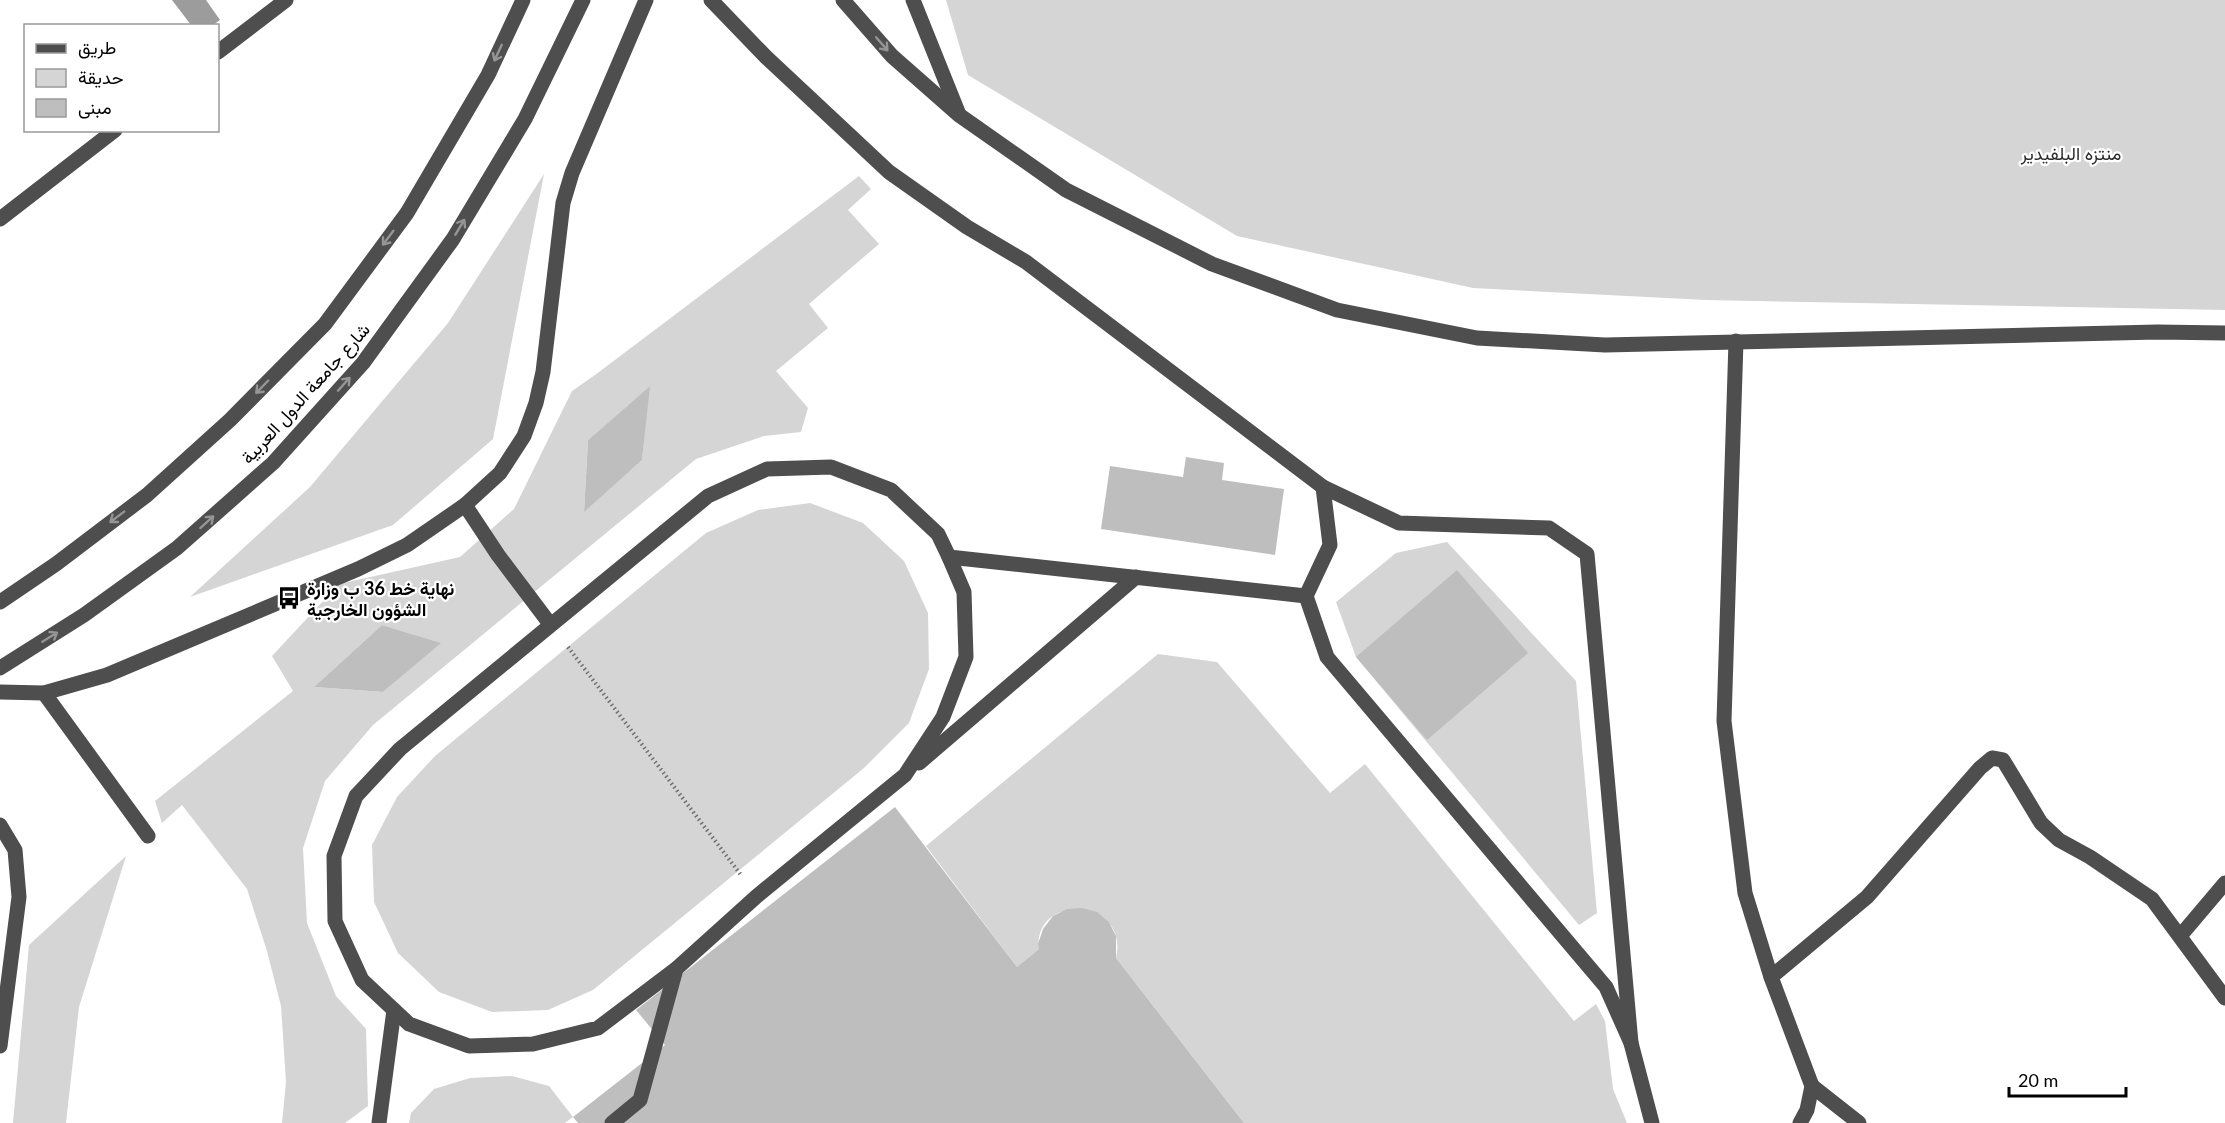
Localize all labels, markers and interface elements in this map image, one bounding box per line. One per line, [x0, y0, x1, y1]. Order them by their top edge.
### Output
legend [24, 24, 219, 132]
text: طريق [78, 36, 116, 59]
one-way arrow [875, 36, 888, 52]
one-way arrow [492, 43, 504, 61]
text: حديقة [78, 66, 124, 88]
text: مبنى [78, 96, 112, 119]
park label: منتزه البلفيدير [2020, 142, 2121, 165]
one-way arrow [455, 219, 467, 236]
one-way arrow [382, 230, 394, 246]
street label: شارع جامعة الدول العربية [236, 318, 375, 469]
one-way arrow [337, 377, 351, 392]
one-way arrow [255, 380, 270, 395]
one-way arrow [110, 511, 126, 523]
one-way arrow [199, 515, 214, 529]
place label: نهاية خط 36 ب وزارة الشؤون الخارجية [307, 577, 454, 621]
bus stop icon: نهاية خط 36 ب وزارة الشؤون الخارجية [276, 585, 302, 611]
one-way arrow [41, 630, 58, 642]
scale bar [2009, 1060, 2126, 1098]
text: 20 m [2018, 1069, 2058, 1091]

